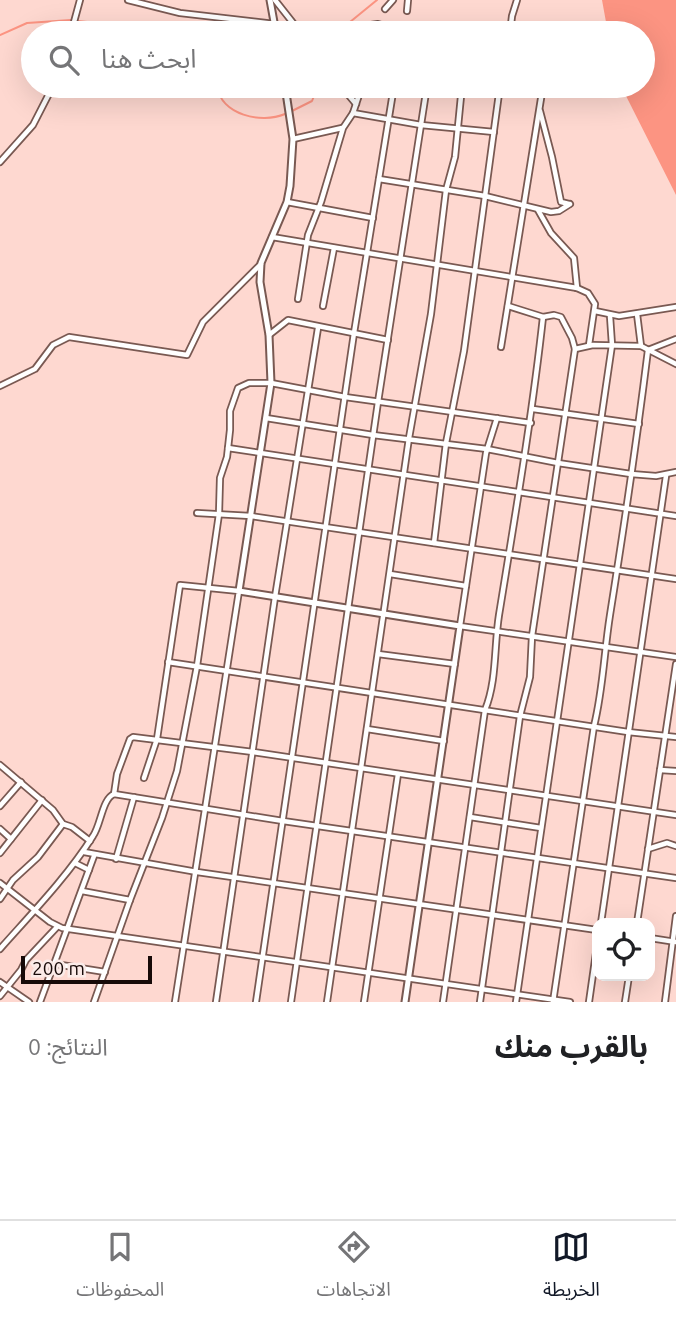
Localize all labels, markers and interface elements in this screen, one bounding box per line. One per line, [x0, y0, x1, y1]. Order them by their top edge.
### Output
search box [21, 21, 655, 98]
icon: search [45, 41, 83, 79]
text: ابحث هنا [101, 44, 197, 73]
map controls [592, 918, 655, 981]
button: locate [592, 918, 655, 981]
scale bar [21, 953, 152, 985]
text: 200 m [32, 957, 85, 979]
text: بالقرب منك [495, 1029, 648, 1063]
text: النتائج: 0 [28, 1034, 108, 1059]
tab: المحفوظات [76, 1228, 164, 1310]
tab: الاتجاهات [317, 1228, 391, 1310]
tab: الخريطة [543, 1228, 600, 1310]

